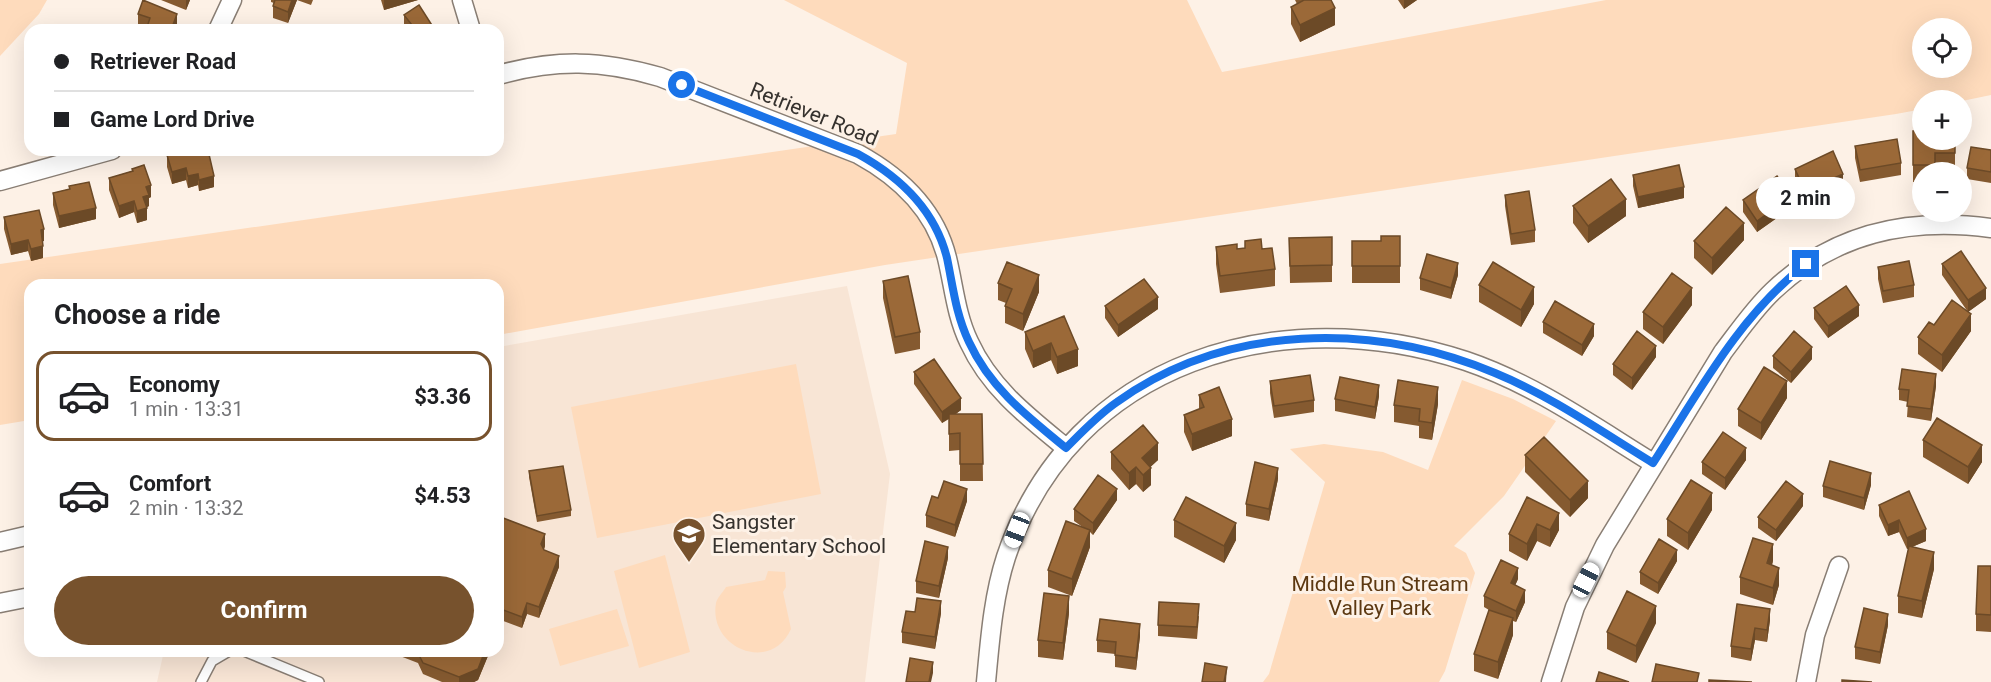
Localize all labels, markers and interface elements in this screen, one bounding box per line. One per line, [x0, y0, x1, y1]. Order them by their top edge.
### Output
map controls [1912, 18, 1972, 222]
button: locate [1912, 18, 1972, 78]
text: Retriever Road [90, 49, 236, 74]
route start [668, 71, 695, 98]
street label: Retriever Road [747, 77, 881, 151]
button: + [1912, 90, 1972, 150]
text: Game Lord Drive [90, 107, 254, 132]
button: − [1912, 162, 1972, 222]
callout: 2 min [1756, 177, 1856, 219]
text: 2 min [1780, 186, 1831, 210]
route end [1792, 250, 1819, 277]
text: Choose a ride [54, 299, 220, 331]
icon: car [57, 369, 111, 423]
text: Economy [129, 372, 220, 397]
text: $3.36 [414, 384, 471, 409]
text: 1 min · 13:31 [129, 397, 244, 421]
icon: car [57, 468, 111, 522]
text: Comfort [129, 471, 211, 496]
text: $4.53 [414, 483, 471, 508]
text: 2 min · 13:32 [129, 496, 244, 520]
place label: Sangster Elementary School [712, 510, 886, 558]
car [1002, 510, 1032, 550]
school or university icon: Sangster Elementary School [671, 516, 707, 563]
car [1570, 560, 1602, 600]
park label: Middle Run Stream Valley Park [1291, 572, 1469, 620]
button: Confirm [54, 576, 474, 645]

